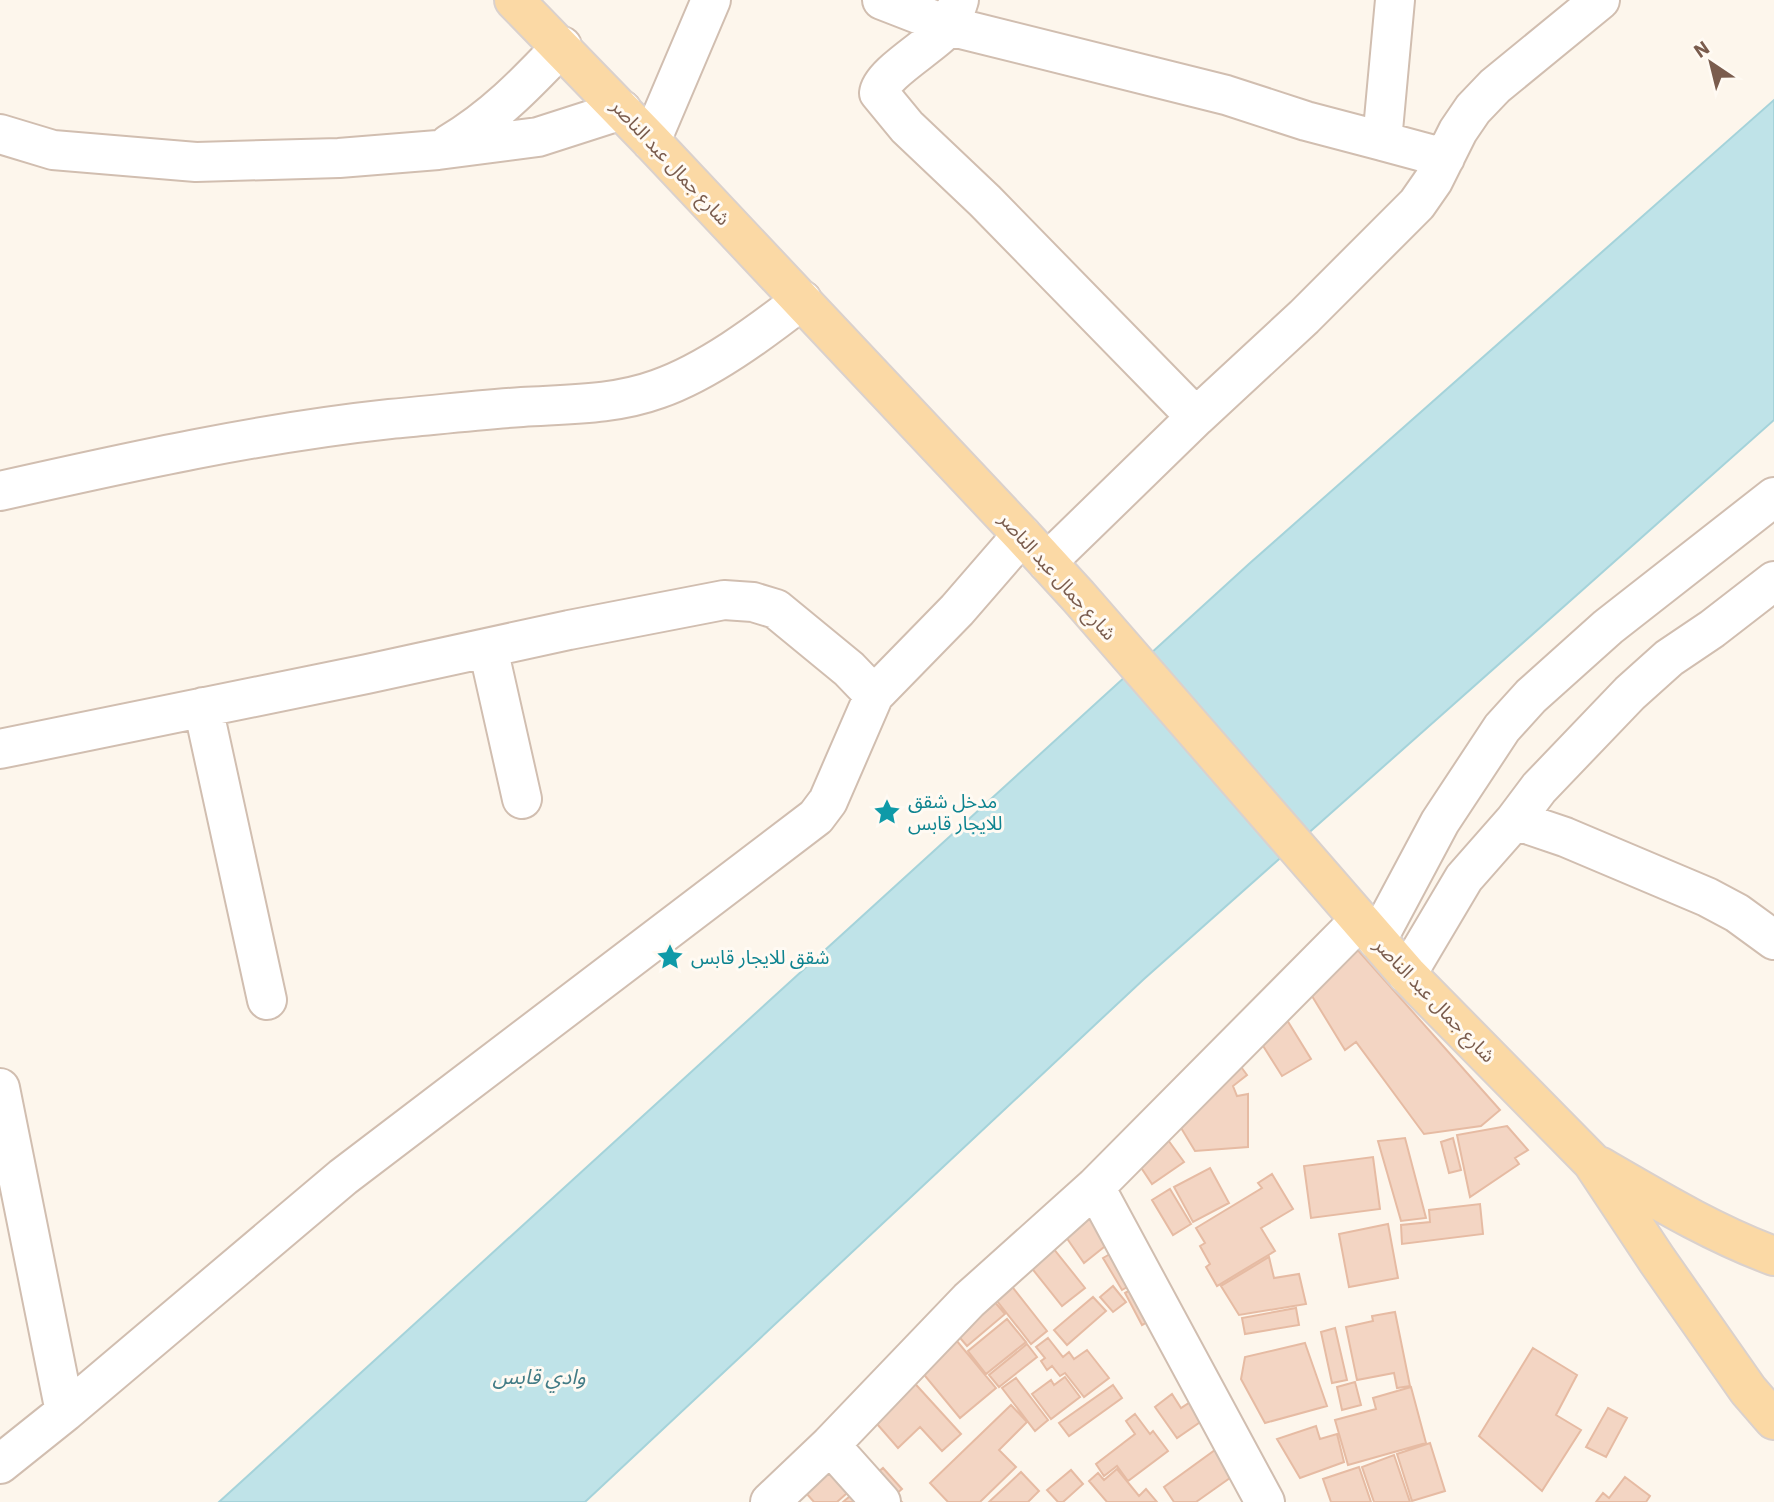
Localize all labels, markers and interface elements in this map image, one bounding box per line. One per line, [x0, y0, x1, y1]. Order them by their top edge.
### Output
north arrow [1676, 28, 1746, 98]
text: N [1689, 35, 1714, 63]
street label: شارع جمال عبد الناصر [604, 93, 736, 231]
street label: شارع جمال عبد الناصر [992, 506, 1122, 646]
place label: مدخل شقق للايجار قابس [908, 789, 1002, 835]
place icon: مدخل شقق للايجار قابس [872, 797, 902, 827]
street label: شارع جمال عبد الناصر [1367, 932, 1501, 1069]
place icon: شقق للايجار قابس [655, 942, 685, 972]
place label: شقق للايجار قابس [691, 945, 829, 969]
water label: وادي قابس [492, 1362, 586, 1393]

